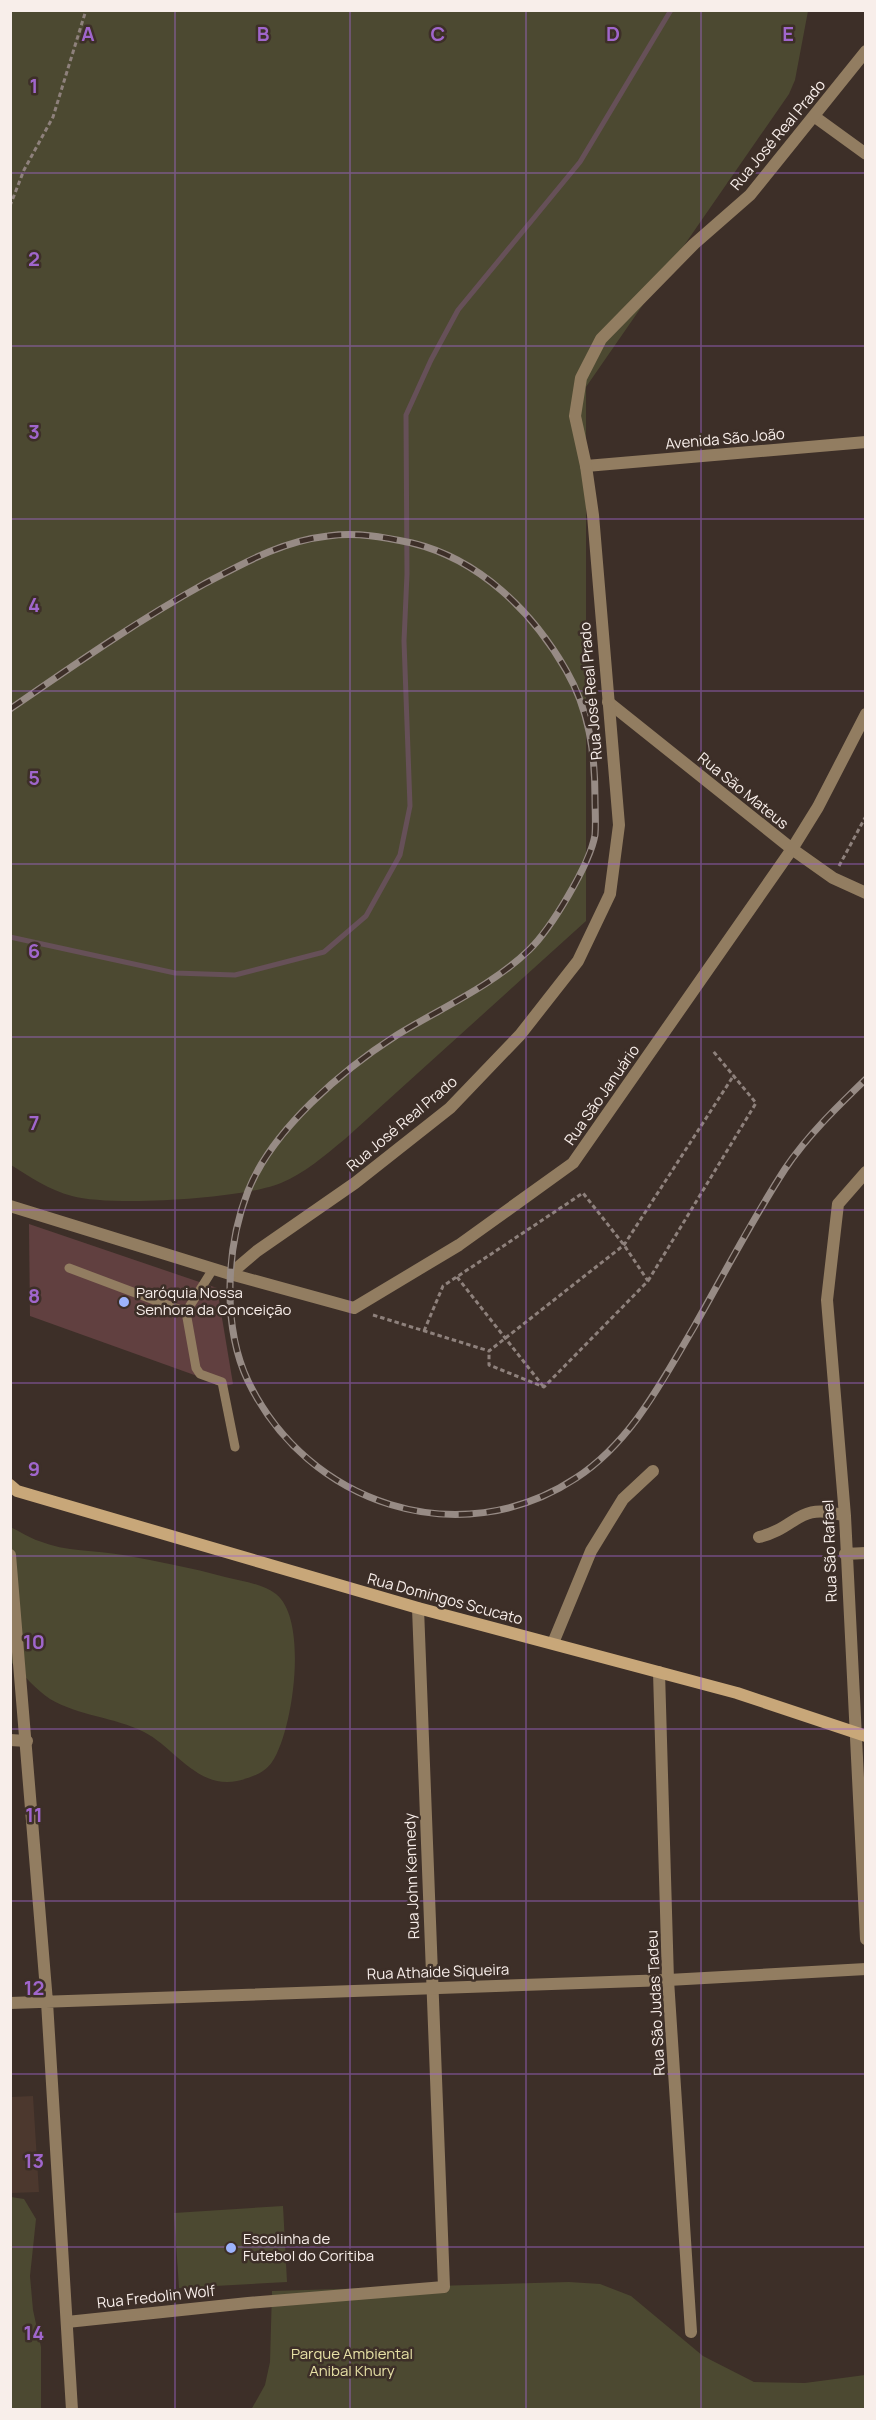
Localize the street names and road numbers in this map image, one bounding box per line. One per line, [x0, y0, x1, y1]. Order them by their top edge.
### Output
street label: Rua José Real Prado [725, 75, 830, 194]
street label: Avenida São João [664, 423, 786, 454]
street label: Rua José Real Prado [574, 621, 607, 761]
street label: Rua São Mateus [693, 747, 793, 834]
street label: Rua São Januário [559, 1040, 644, 1149]
street label: Rua José Real Prado [342, 1071, 461, 1176]
street label: Rua São Rafael [817, 1499, 842, 1603]
street label: Rua Domingos Scucato [365, 1568, 525, 1629]
street label: Rua John Kennedy [399, 1812, 424, 1940]
street label: Rua São Judas Tadeu [641, 1930, 670, 2076]
street label: Rua Athaide Siqueira [366, 1959, 510, 1984]
street label: Rua Fredolin Wolf [96, 2280, 217, 2313]

